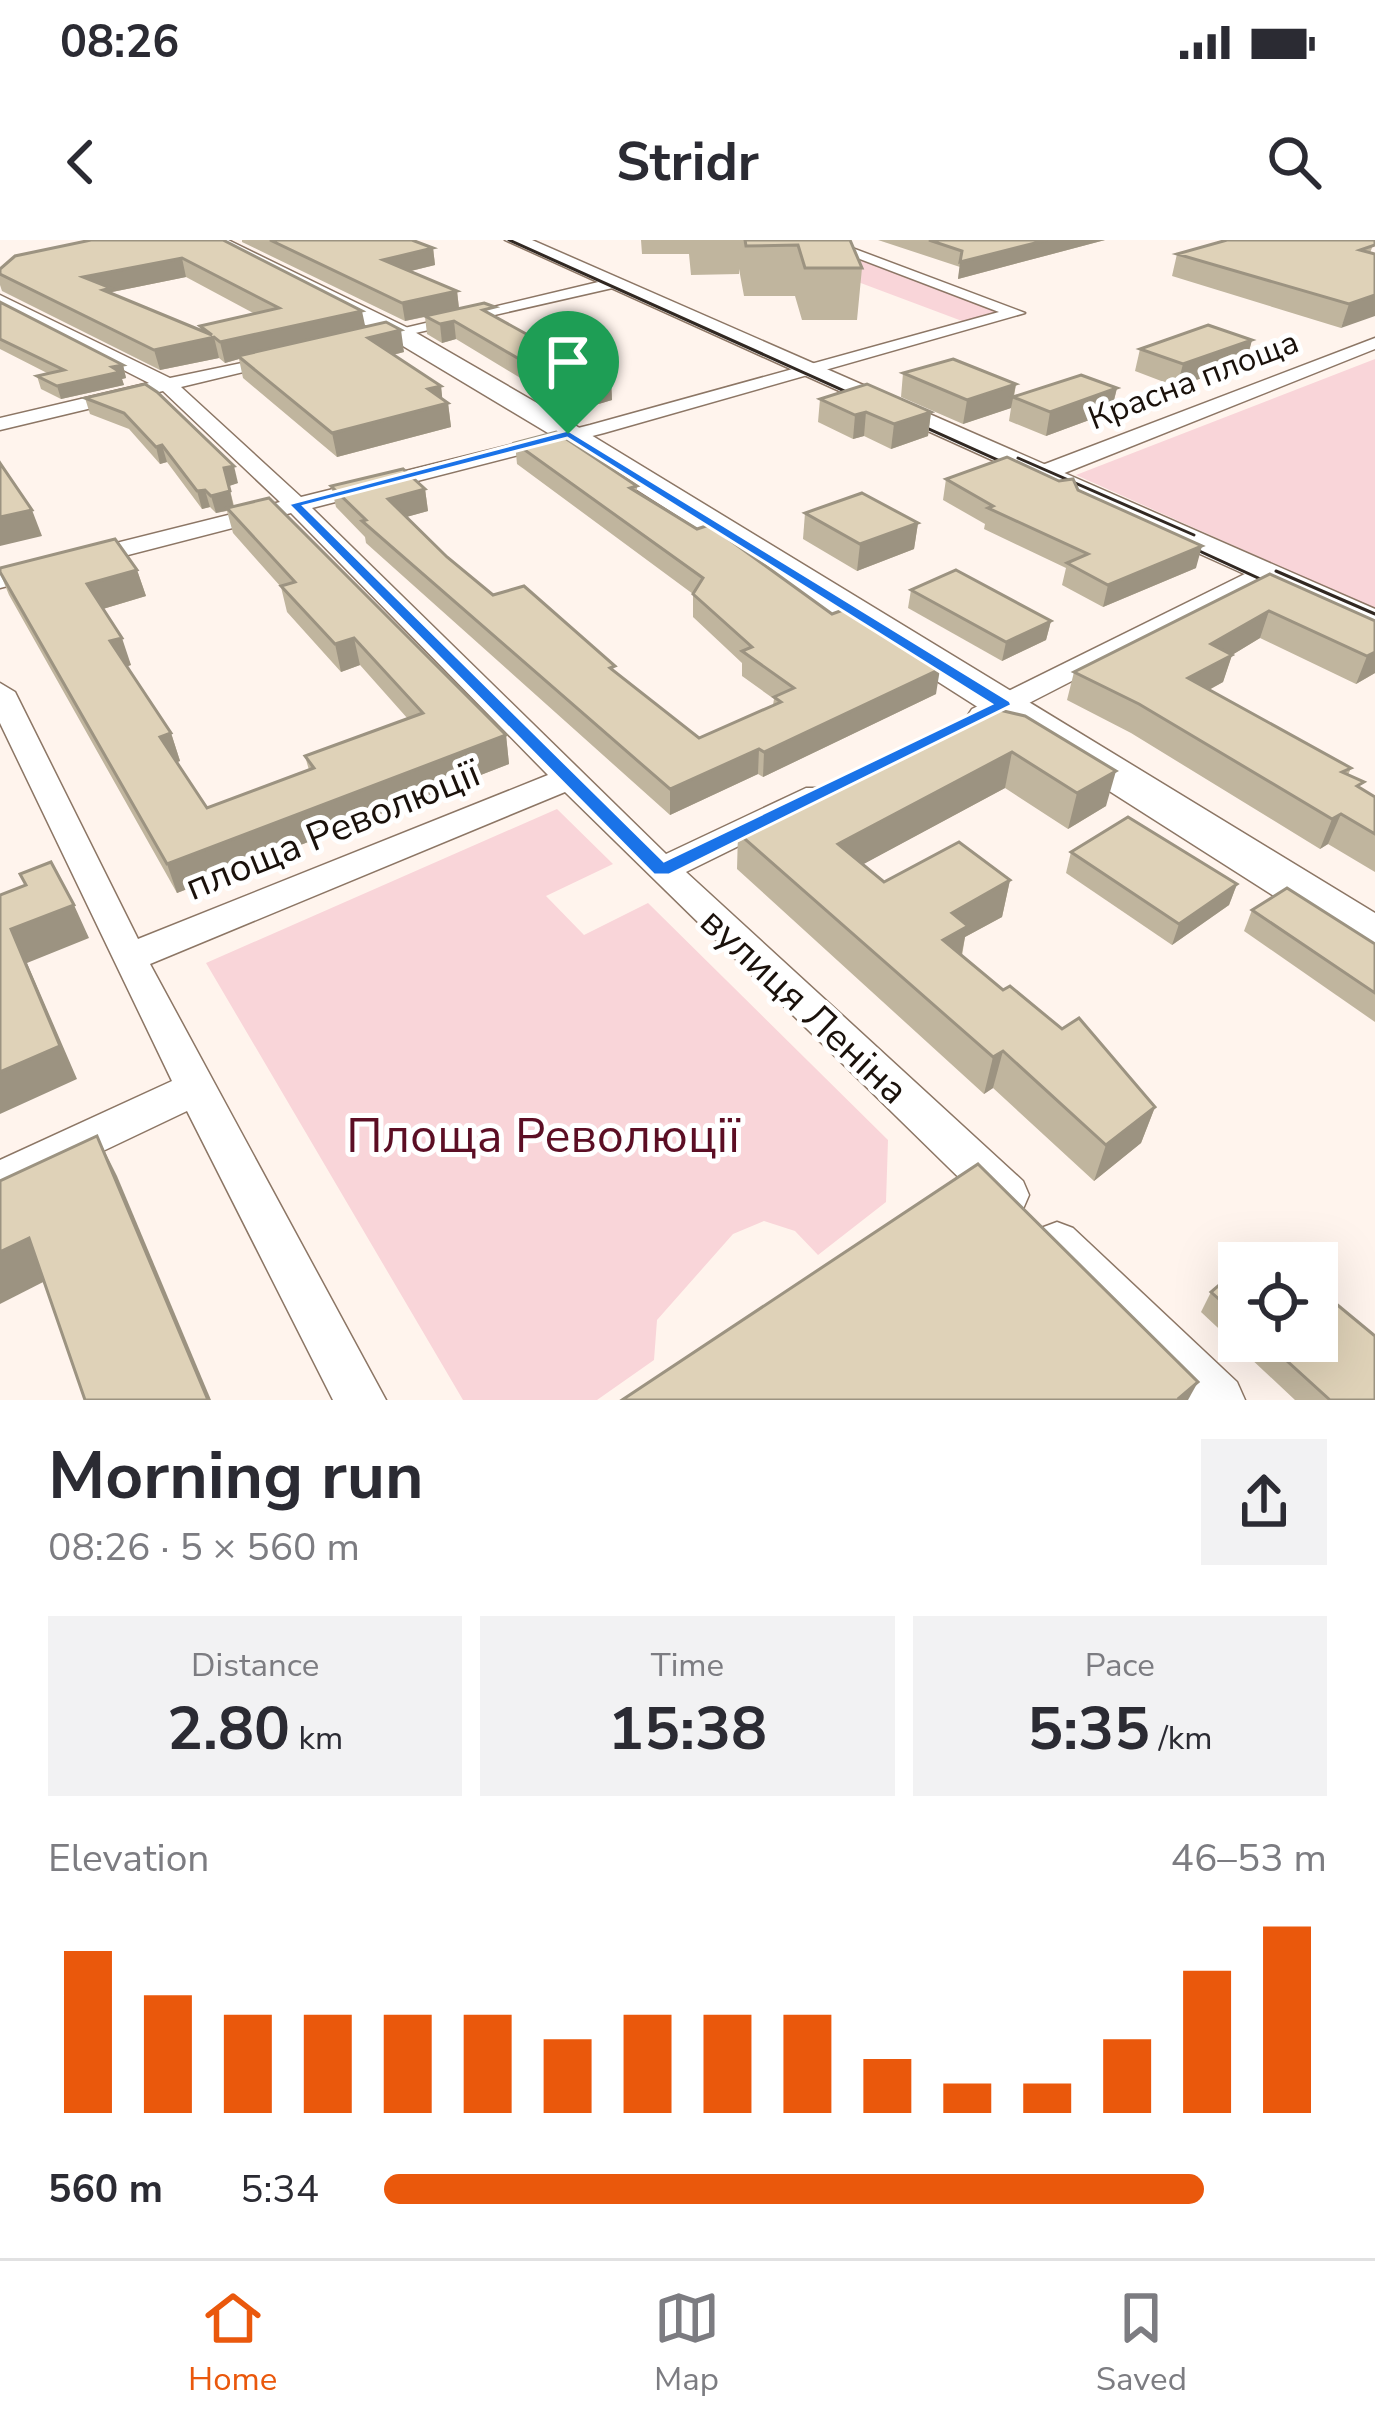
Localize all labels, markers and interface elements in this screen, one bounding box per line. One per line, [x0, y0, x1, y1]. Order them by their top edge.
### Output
text: 08:26 [60, 12, 179, 73]
text: Stridr [616, 125, 759, 199]
icon: back [48, 129, 114, 195]
icon: search [1261, 129, 1327, 195]
pin [517, 311, 619, 434]
street label: Красна площа [1082, 320, 1305, 441]
icon: arrive [535, 329, 601, 395]
street label: площа Революції [177, 747, 488, 914]
street label: вулиця Леніна [688, 896, 919, 1116]
park label: Площа Революції [346, 1103, 741, 1169]
map controls [1218, 1242, 1338, 1362]
button: locate [1218, 1242, 1338, 1362]
text: Morning run [48, 1431, 424, 1521]
button: share [1201, 1439, 1327, 1565]
text: 08:26 · 5 × 560 m [48, 1521, 360, 1574]
text: Distance [191, 1643, 319, 1688]
text: Time [651, 1643, 724, 1688]
text: Pace [1085, 1643, 1155, 1688]
text: 2.80 [167, 1688, 290, 1770]
text: 15:38 [608, 1688, 767, 1770]
text: 5:35 [1027, 1688, 1150, 1770]
text: km [290, 1716, 343, 1761]
text: /km [1150, 1716, 1213, 1761]
text: Elevation [48, 1832, 209, 1885]
text: 46–53 m [1170, 1832, 1327, 1885]
text: 560 m [48, 2163, 163, 2216]
text: 5:34 [240, 2163, 319, 2216]
tab: Home [188, 2285, 277, 2402]
tab: Map [654, 2285, 720, 2402]
tab: Saved [1096, 2285, 1187, 2402]

